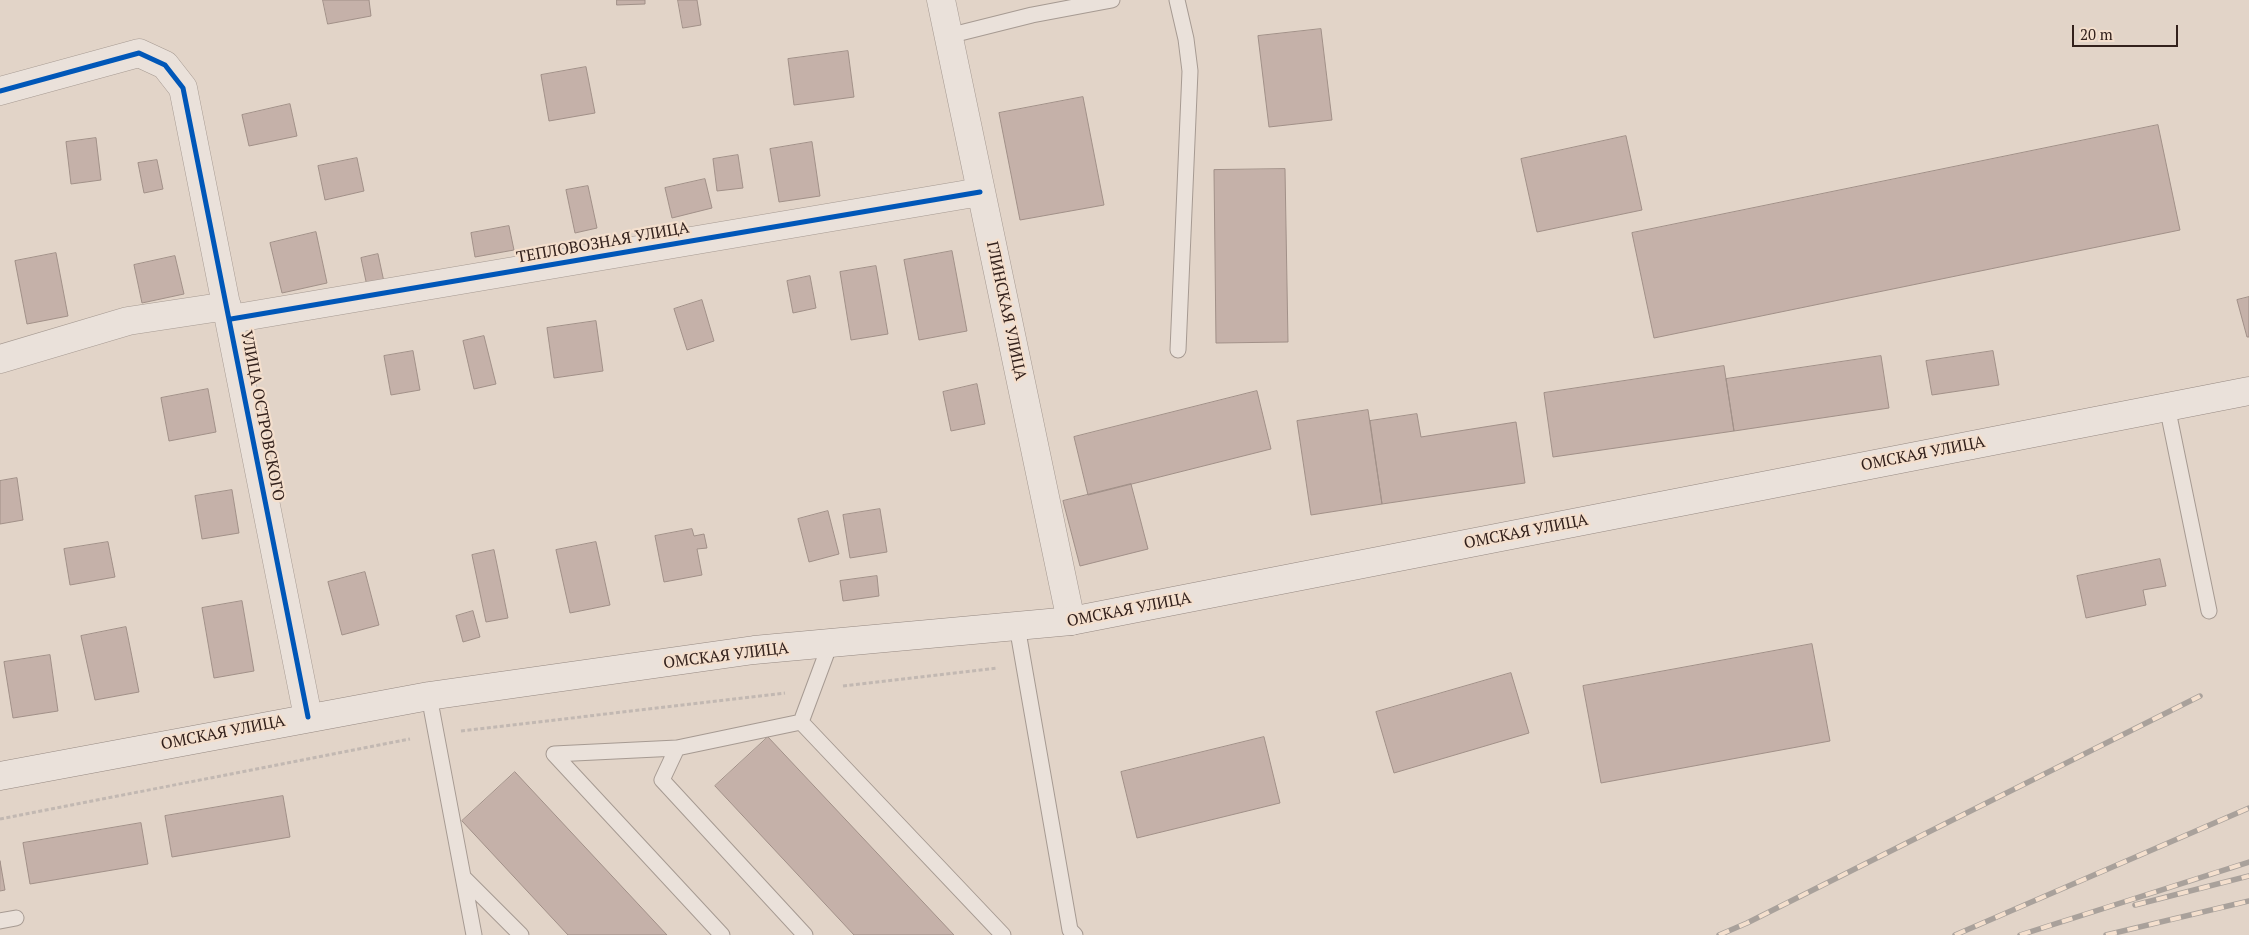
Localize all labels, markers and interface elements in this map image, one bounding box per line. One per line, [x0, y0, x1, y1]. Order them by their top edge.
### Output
scale bar [2074, 15, 2180, 47]
text: 20 m [2080, 24, 2113, 44]
street label: ТЕПЛОВОЗНАЯ УЛИЦА [515, 218, 691, 268]
street label: ГЛИНСКАЯ УЛИЦА [982, 240, 1030, 382]
street label: УЛИЦА ОСТРОВСКОГО [236, 329, 288, 503]
street label: ОМСКАЯ УЛИЦА [1859, 433, 1987, 475]
street label: ОМСКАЯ УЛИЦА [1462, 511, 1590, 553]
street label: ОМСКАЯ УЛИЦА [1065, 589, 1193, 631]
street label: ОМСКАЯ УЛИЦА [662, 639, 790, 673]
street label: ОМСКАЯ УЛИЦА [159, 712, 287, 754]

